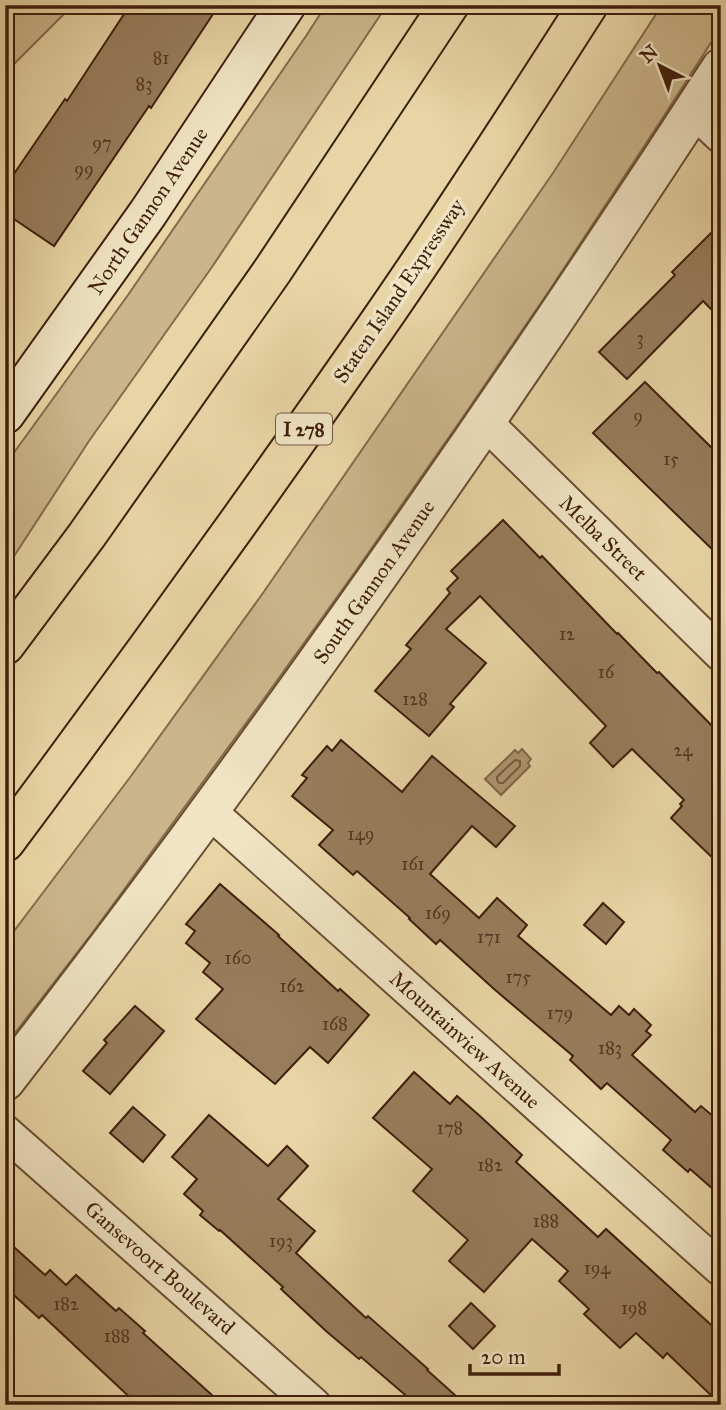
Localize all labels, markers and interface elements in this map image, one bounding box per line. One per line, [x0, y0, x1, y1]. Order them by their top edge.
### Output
north arrow [624, 32, 694, 102]
text: N [635, 40, 663, 68]
house number: 81 [153, 47, 169, 69]
house number: 83 [136, 73, 152, 95]
street label: North Gannon Avenue [82, 122, 214, 300]
house number: 97 [92, 132, 112, 154]
house number: 99 [74, 158, 94, 180]
street label: Staten Island Expressway [328, 193, 471, 388]
house number: 3 [636, 327, 644, 349]
house number: 9 [633, 405, 643, 427]
road number: I 278 [276, 414, 332, 444]
house number: 15 [663, 448, 679, 470]
street label: Melba Street [554, 490, 653, 587]
street label: South Gannon Avenue [308, 495, 441, 669]
house number: 12 [559, 623, 575, 645]
house number: 16 [598, 661, 615, 683]
house number: 128 [402, 688, 428, 710]
house number: 24 [674, 739, 693, 761]
house number: 149 [348, 823, 374, 845]
house number: 161 [401, 853, 425, 875]
house number: 169 [425, 902, 451, 924]
house number: 171 [477, 926, 501, 948]
house number: 160 [225, 947, 251, 969]
street label: Mountainview Avenue [384, 966, 546, 1115]
house number: 175 [505, 966, 531, 988]
house number: 162 [279, 975, 305, 997]
house number: 179 [547, 1002, 573, 1024]
house number: 168 [322, 1013, 348, 1035]
house number: 183 [598, 1037, 622, 1059]
house number: 178 [437, 1117, 463, 1139]
house number: 182 [477, 1154, 503, 1176]
street label: Gansevoort Boulevard [80, 1196, 241, 1341]
house number: 188 [533, 1210, 559, 1232]
house number: 193 [269, 1230, 293, 1252]
house number: 194 [584, 1257, 611, 1279]
house number: 182 [53, 1293, 79, 1315]
house number: 198 [621, 1297, 647, 1319]
house number: 188 [104, 1325, 130, 1347]
scale bar [470, 1333, 560, 1377]
text: 20 m [481, 1344, 526, 1370]

